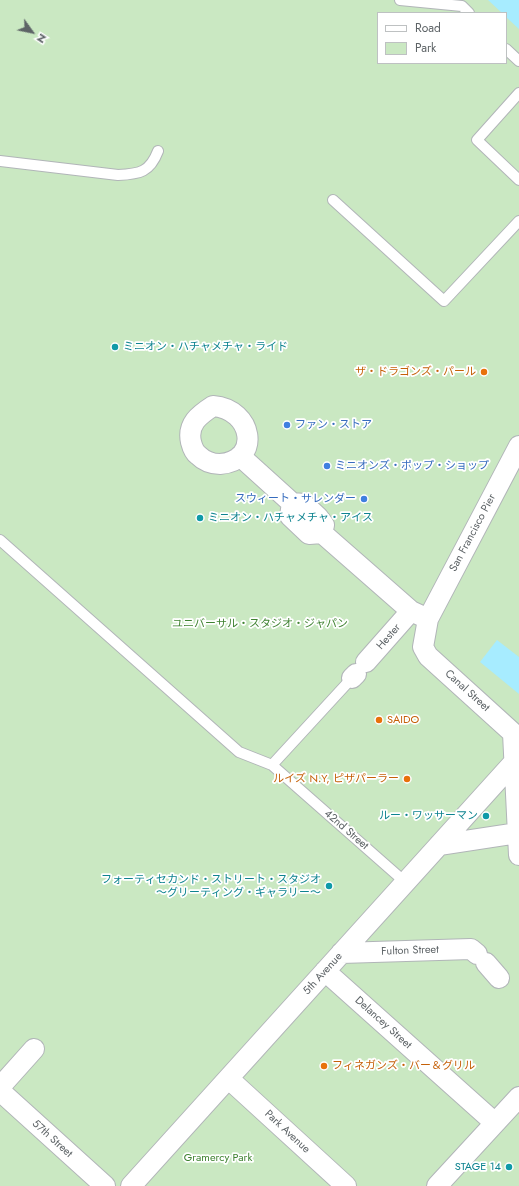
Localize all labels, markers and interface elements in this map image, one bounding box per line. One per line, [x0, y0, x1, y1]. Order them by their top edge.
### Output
north arrow [12, 12, 52, 52]
legend [377, 12, 507, 64]
text: Road [415, 19, 441, 37]
text: N [33, 31, 51, 47]
text: Park [415, 39, 436, 57]
place label: ミニオン・ハチャメチャ・ライド [123, 340, 288, 354]
marker: ミニオン・ハチャメチャ・ライド [110, 342, 120, 352]
place label: ザ・ドラゴンズ・パール [355, 365, 476, 379]
marker: ザ・ドラゴンズ・パール [479, 367, 489, 377]
place label: ファン・ストア [295, 418, 372, 432]
marker: ファン・ストア [282, 420, 292, 430]
place label: ミニオンズ・ポップ・ショップ [335, 459, 489, 473]
marker: ミニオンズ・ポップ・ショップ [322, 461, 332, 471]
place label: スウィート・サレンダー [235, 492, 356, 506]
street label: San Francisco Pier [447, 492, 499, 574]
marker: スウィート・サレンダー [359, 494, 369, 504]
place label: ミニオン・ハチャメチャ・アイス [208, 511, 373, 525]
marker: ミニオン・ハチャメチャ・アイス [195, 513, 205, 523]
park label: ユニバーサル・スタジオ・ジャパン [172, 617, 348, 631]
street label: Hester [374, 621, 404, 653]
street label: Canal Street [442, 667, 492, 715]
place label: SAIDO [387, 713, 419, 727]
marker: SAIDO [374, 715, 384, 725]
place label: ルイズ N.Y, ピザパーラー [273, 772, 399, 786]
marker: ルイズ N.Y, ピザパーラー [402, 774, 412, 784]
street label: 42nd Street [321, 807, 371, 853]
place label: ルー・ワッサーマン [379, 809, 478, 823]
marker: ルー・ワッサーマン [481, 811, 491, 821]
place label: フォーティセカンド・ストリート・スタジオ ～グリーティング・ギャラリー～ [101, 873, 321, 899]
marker: フォーティセカンド・ストリート・スタジオ ～グリーティング・ギャラリー～ [324, 881, 334, 891]
street label: Fulton Street [381, 943, 439, 959]
street label: 5th Avenue [301, 950, 345, 998]
street label: Delancey Street [352, 994, 414, 1052]
place label: フィネガンズ・バー＆グリル [332, 1059, 475, 1073]
marker: フィネガンズ・バー＆グリル [319, 1061, 329, 1071]
street label: Park Avenue [262, 1108, 312, 1156]
street label: 57th Street [29, 1117, 75, 1161]
park label: Gramercy Park [184, 1151, 252, 1165]
place label: STAGE 14 [455, 1160, 501, 1174]
marker: STAGE 14 [504, 1162, 514, 1172]

